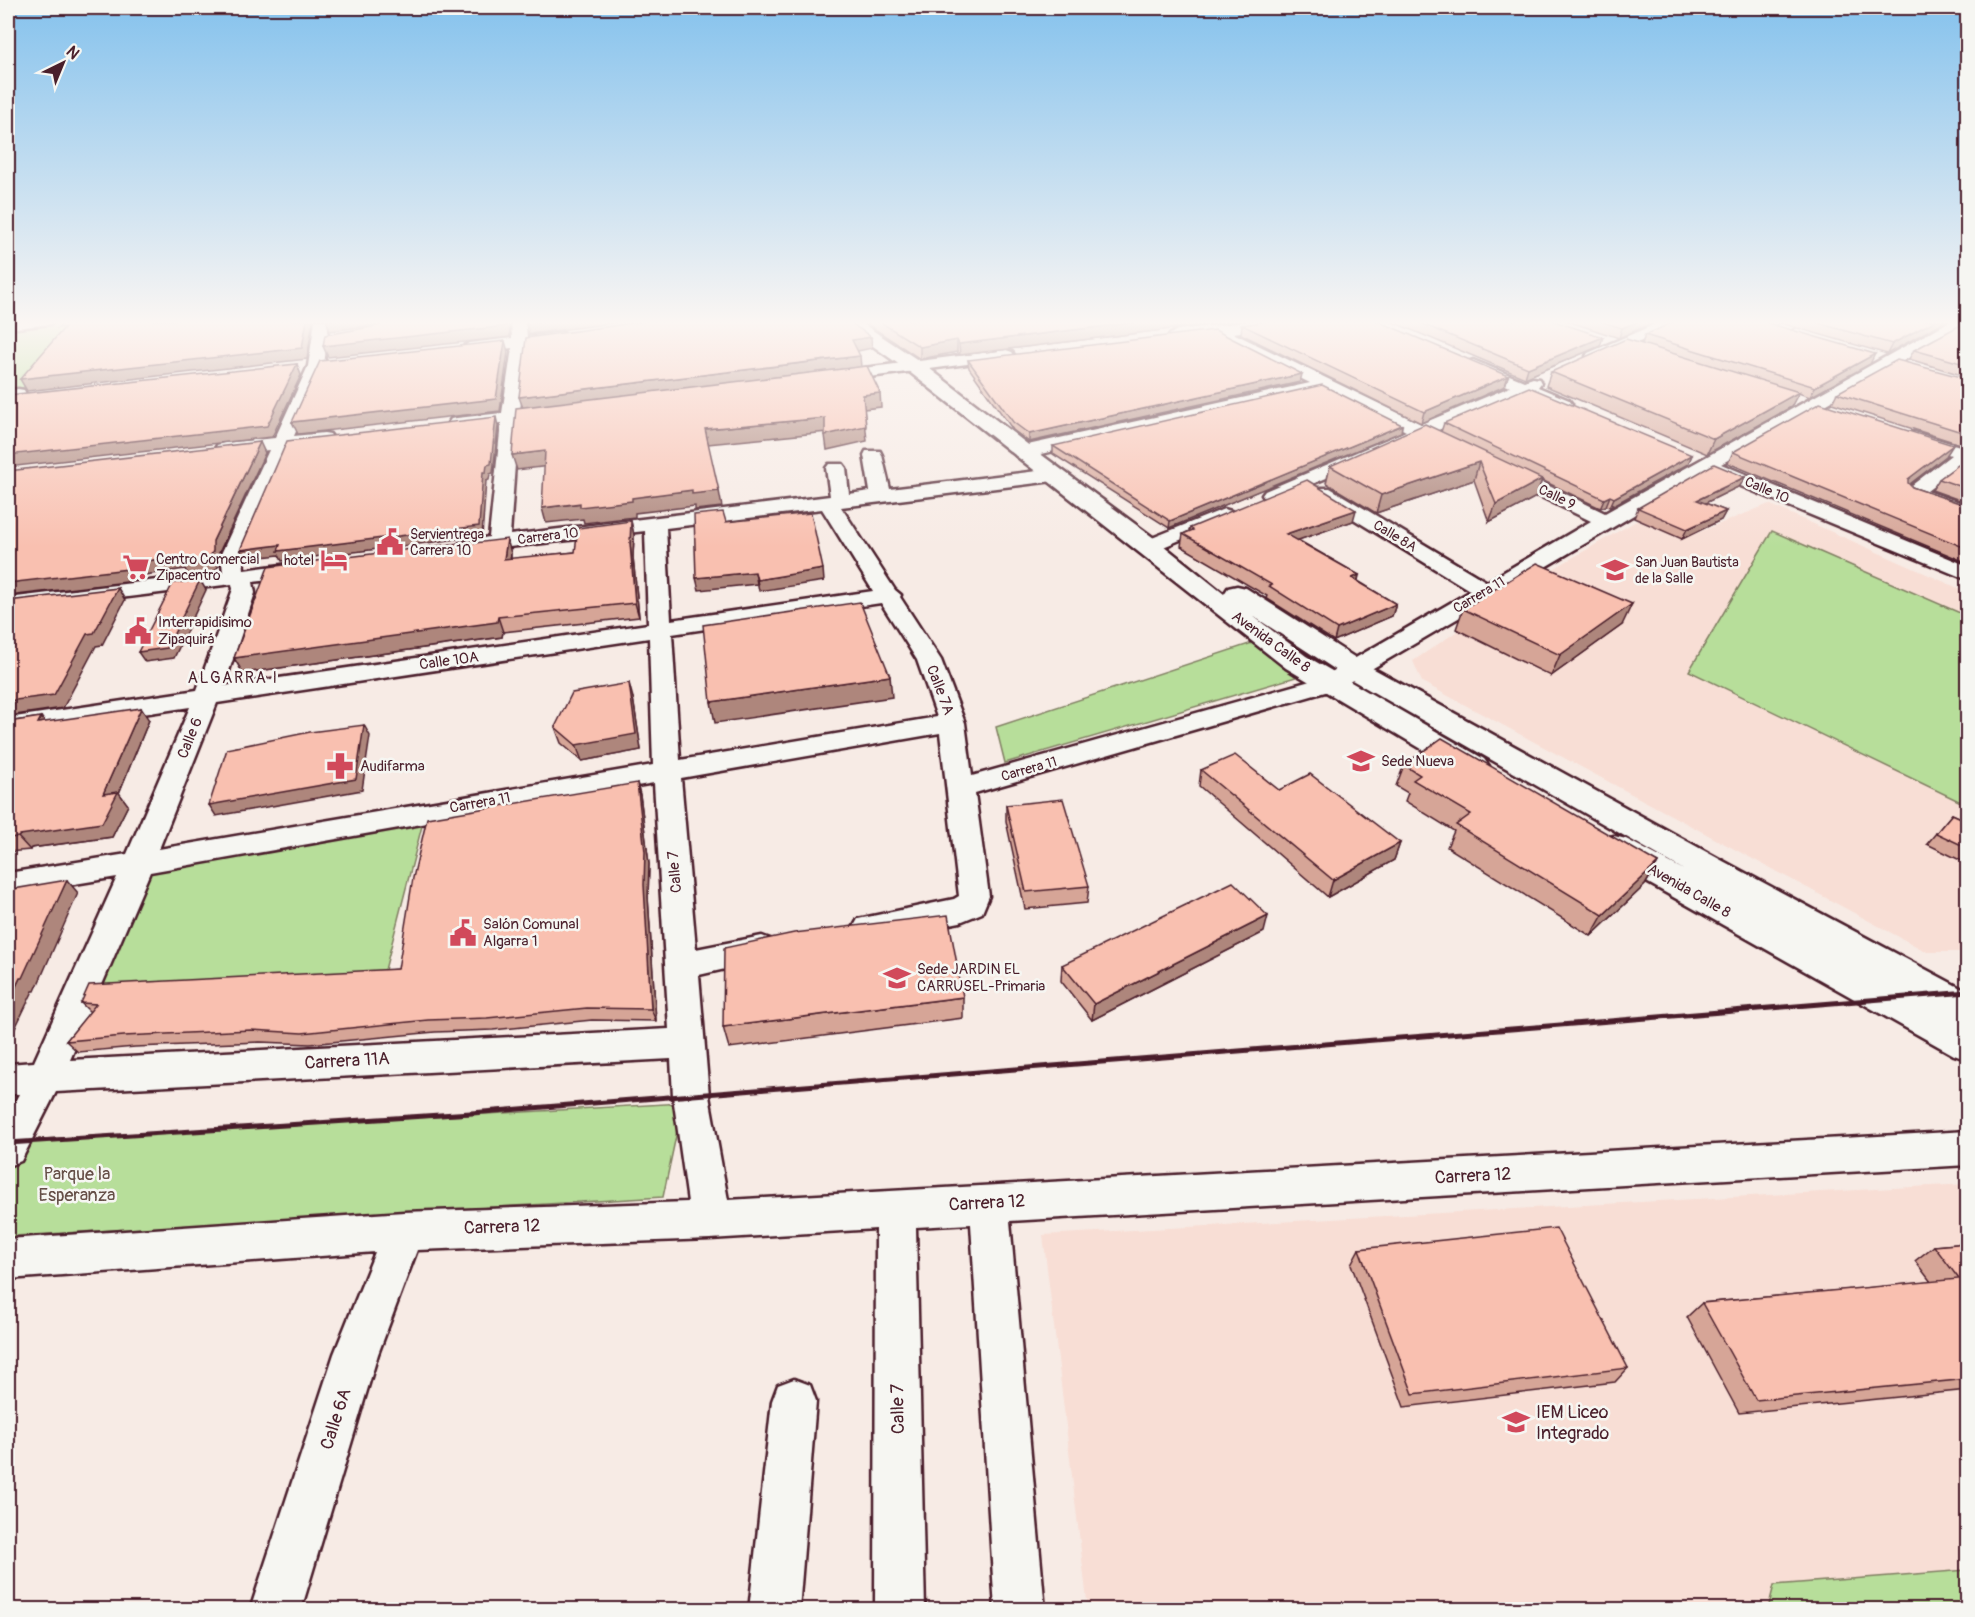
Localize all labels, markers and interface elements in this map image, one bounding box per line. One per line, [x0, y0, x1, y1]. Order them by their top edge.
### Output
north arrow [33, 33, 93, 93]
text: N [62, 42, 83, 64]
street label: Calle 10 [1742, 473, 1792, 507]
street label: Calle 9 [1536, 481, 1578, 513]
street label: Calle 8A [1370, 516, 1420, 556]
street label: Carrera 10 [517, 524, 579, 548]
place label: Servientrega Carrera 10 [410, 526, 484, 559]
public building icon: Servientrega Carrera 10 [375, 527, 405, 557]
hotel icon: hotel [319, 545, 349, 575]
place label: Centro Comercial Zipacentro [156, 551, 259, 584]
supermarket icon: Centro Comercial Zipacentro [121, 552, 151, 582]
place label: hotel [284, 552, 314, 569]
place label: San Juan Bautista de la Salle [1635, 554, 1739, 587]
school or university icon: San Juan Bautista de la Salle [1600, 555, 1630, 585]
street label: Carrera 11 [1450, 573, 1508, 617]
street label: Avenida Calle 8 [1228, 607, 1315, 677]
place label: Interrapidisimo Zipaquirá [158, 613, 252, 649]
public building icon: Interrapidisimo Zipaquirá [123, 616, 153, 646]
street label: Calle 10A [418, 647, 480, 675]
street label: Calle 7A [922, 662, 958, 718]
district label: ALGARRA I [188, 668, 278, 688]
street label: Calle 6 [173, 715, 207, 761]
school or university icon: Sede Nueva [1346, 746, 1376, 776]
pharmacy icon: Audifarma [325, 751, 355, 781]
place label: Sede Nueva [1381, 752, 1454, 771]
street label: Carrera 11 [999, 753, 1059, 785]
place label: Audifarma [360, 757, 425, 776]
street label: Carrera 11 [448, 788, 512, 818]
street label: Calle 7 [664, 850, 686, 894]
street label: Avenida Calle 8 [1644, 860, 1734, 923]
place label: Salón Comunal Algarra 1 [483, 915, 579, 951]
public building icon: Salón Comunal Algarra 1 [448, 918, 478, 948]
place label: Sede JARDIN EL CARRUSEL-Primaria [917, 960, 1045, 996]
school or university icon: Sede JARDIN EL CARRUSEL-Primaria [882, 963, 912, 993]
street label: Carrera 11A [304, 1047, 391, 1075]
park label: Parque la Esperanza [39, 1163, 115, 1207]
street label: Carrera 12 [1434, 1163, 1512, 1189]
street label: Carrera 12 [948, 1190, 1026, 1216]
street label: Carrera 12 [463, 1214, 541, 1240]
street label: Calle 7 [886, 1383, 910, 1434]
street label: Calle 6A [315, 1385, 357, 1453]
place label: IEM Liceo Integrado [1536, 1401, 1610, 1445]
school or university icon: IEM Liceo Integrado [1501, 1407, 1531, 1437]

